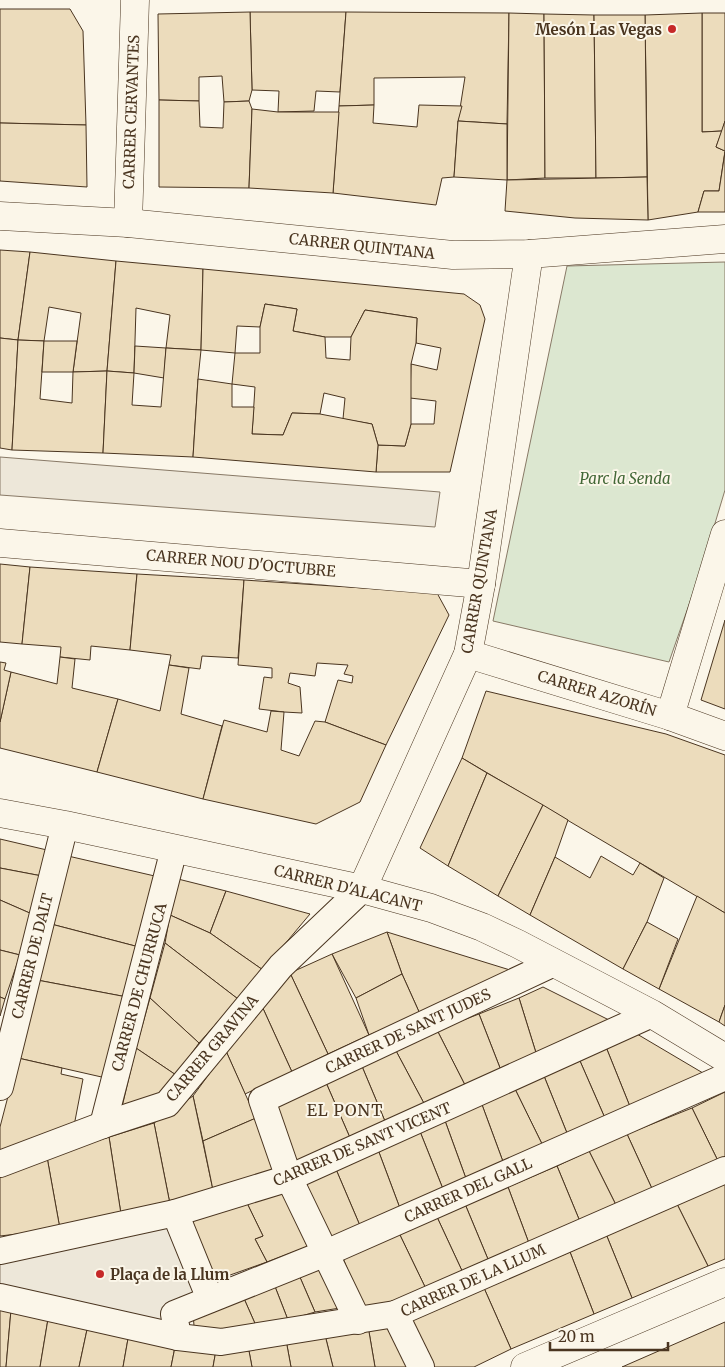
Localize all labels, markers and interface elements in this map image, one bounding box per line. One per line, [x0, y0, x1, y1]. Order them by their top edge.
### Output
place label: Mesón Las Vegas [535, 20, 662, 39]
marker: Mesón Las Vegas [666, 23, 678, 35]
street label: CARRER CERVANTES [119, 35, 143, 189]
street label: CARRER QUINTANA [288, 229, 436, 263]
park label: Parc la Senda [579, 469, 671, 488]
street label: CARRER QUINTANA [457, 507, 501, 655]
street label: CARRER NOU D'OCTUBRE [146, 545, 337, 581]
street label: CARRER AZORÍN [535, 665, 659, 720]
street label: CARRER D'ALACANT [272, 860, 425, 916]
street label: CARRER DE DALT [7, 891, 57, 1021]
street label: CARRER DE CHURRUCA [107, 900, 171, 1073]
street label: CARRER DE SANT JUDES [322, 984, 494, 1078]
street label: CARRER GRAVINA [162, 990, 262, 1105]
street label: CARRER DE SANT VICENT [270, 1098, 454, 1190]
district label: EL PONT [307, 1100, 383, 1120]
street label: CARRER DEL GALL [401, 1153, 536, 1227]
street label: CARRER DE LA LLUM [398, 1239, 549, 1321]
place label: Plaça de la Llum [110, 1265, 229, 1284]
marker: Plaça de la Llum [94, 1268, 106, 1280]
scale bar [550, 1320, 668, 1352]
text: 20 m [558, 1327, 595, 1346]

